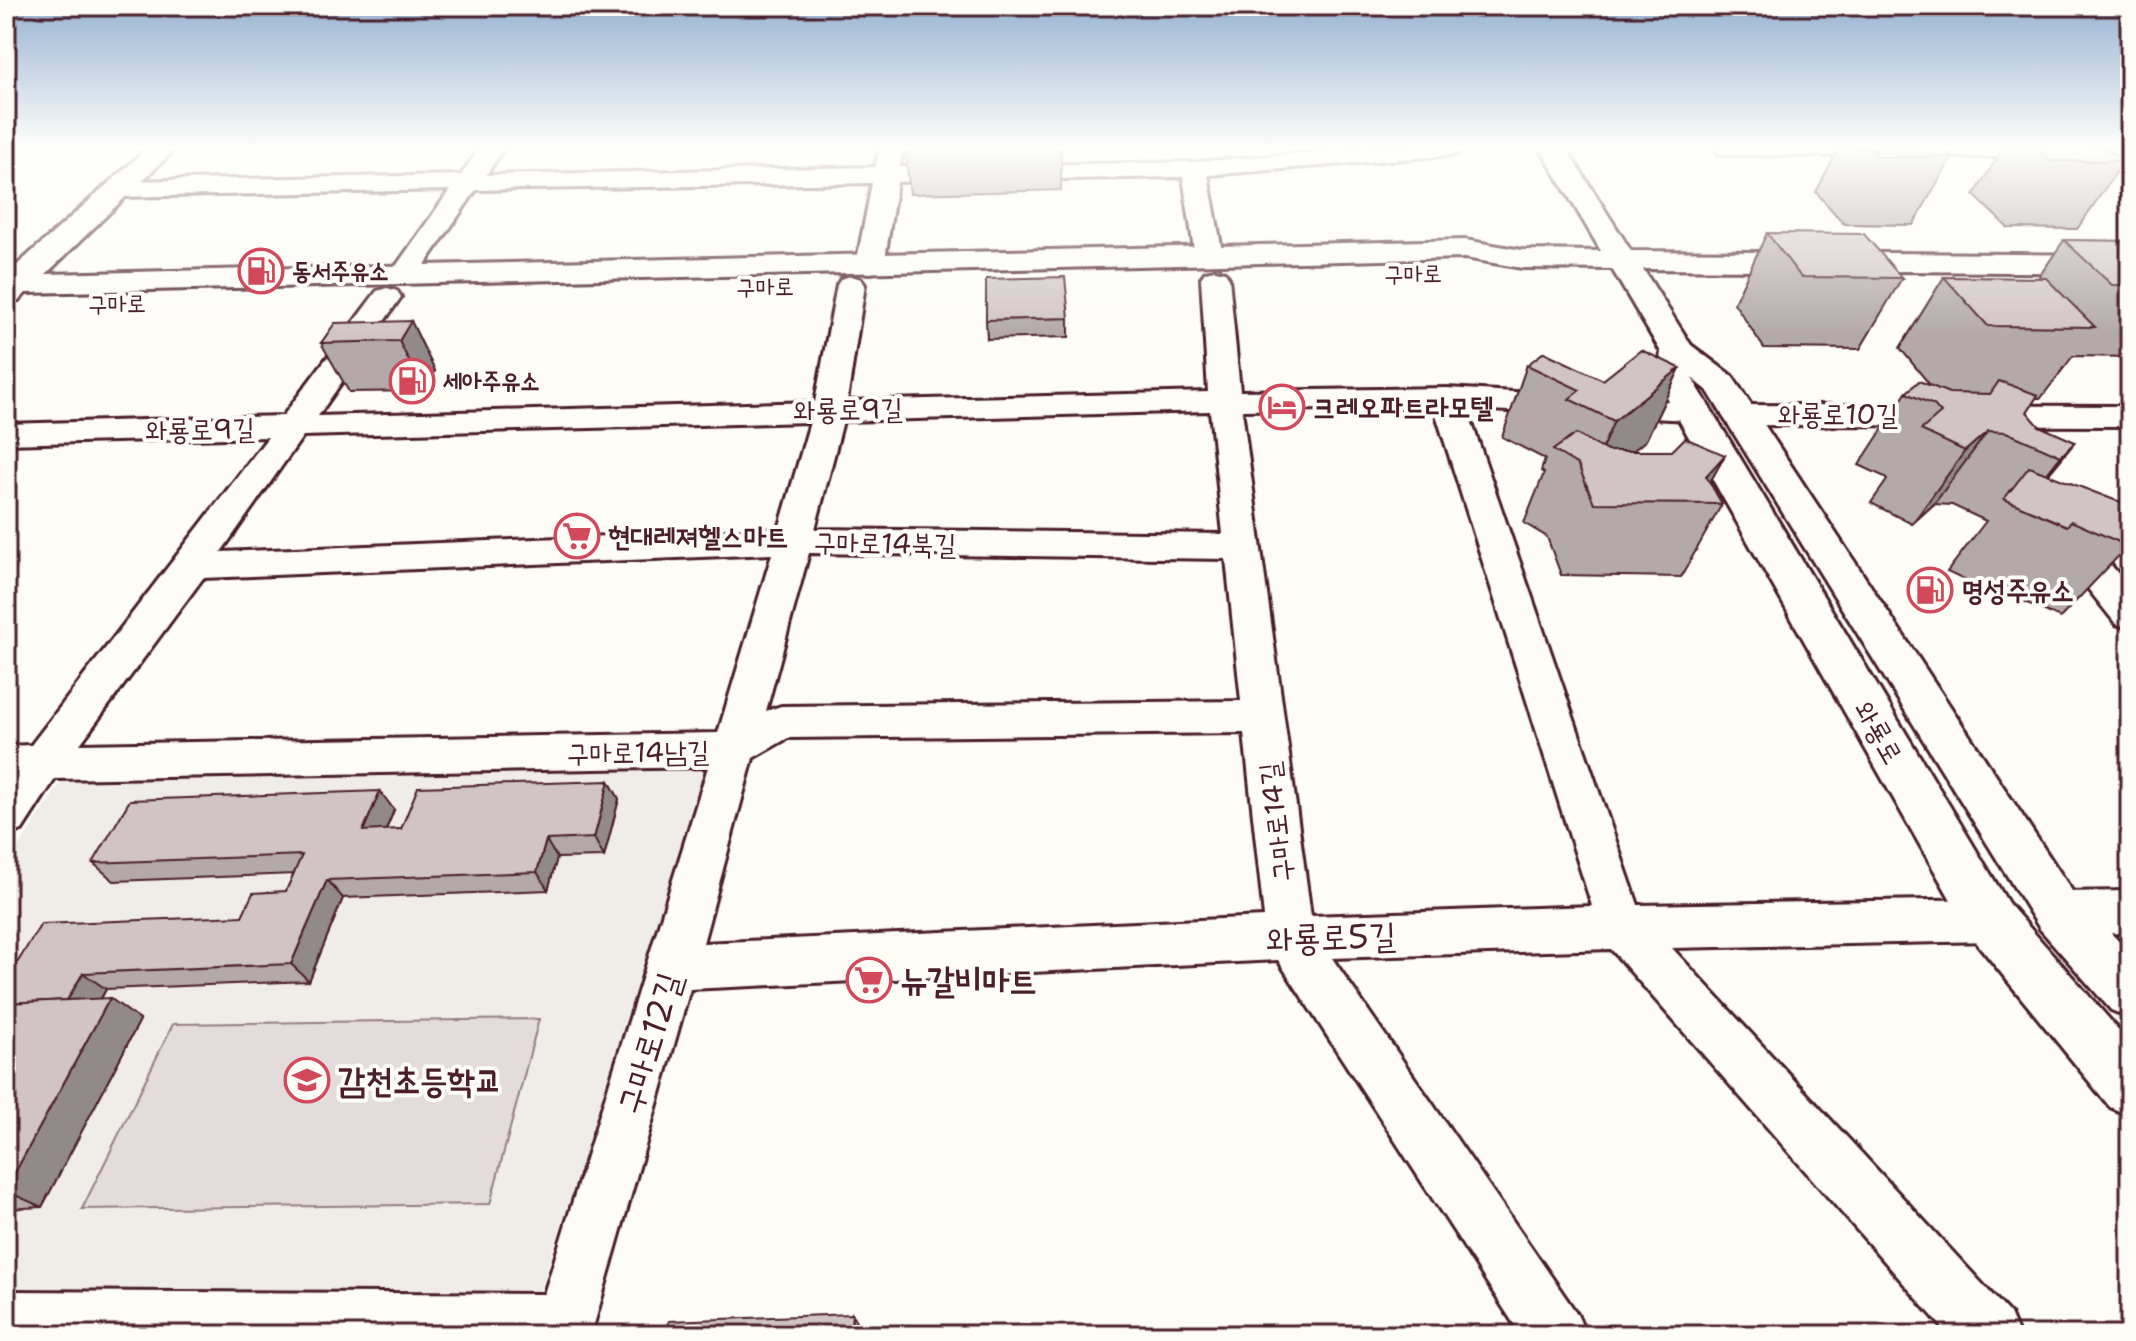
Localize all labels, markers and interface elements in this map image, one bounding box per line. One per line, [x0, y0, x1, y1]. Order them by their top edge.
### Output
fuel station icon: 동서주유소 [237, 247, 285, 295]
place label: 동서주유소 [292, 255, 389, 287]
street label: 구마로 [1384, 257, 1442, 291]
street label: 구마로 [736, 270, 794, 304]
street label: 구마로 [88, 287, 146, 321]
fuel station icon: 세아주유소 [388, 357, 436, 405]
place label: 세아주유소 [442, 365, 540, 397]
hotel icon: 크레오파트라모텔 [1258, 383, 1306, 431]
place label: 크레오파트라모텔 [1313, 388, 1494, 426]
street label: 와룡로9길 [793, 389, 903, 429]
street label: 와룡로10길 [1778, 395, 1898, 433]
street label: 와룡로9길 [145, 409, 255, 449]
supermarket icon: 현대레져헬스마트 [553, 512, 601, 560]
place label: 현대레져헬스마트 [608, 517, 788, 555]
street label: 구마로14북길 [813, 523, 957, 563]
fuel station icon: 명성주유소 [1906, 566, 1954, 614]
place label: 명성주유소 [1961, 571, 2074, 609]
street label: 와룡로 [1846, 693, 1912, 771]
street label: 구마로14남길 [566, 732, 710, 772]
street label: 구마로14길 [1250, 760, 1302, 884]
street label: 와룡로5길 [1265, 912, 1397, 962]
supermarket icon: 뉴갈비마트 [845, 956, 893, 1004]
place label: 뉴갈비마트 [900, 957, 1037, 1003]
street label: 구마로12길 [606, 967, 692, 1119]
school or university icon: 감천초등학교 [283, 1056, 331, 1104]
place label: 감천초등학교 [338, 1057, 502, 1103]

